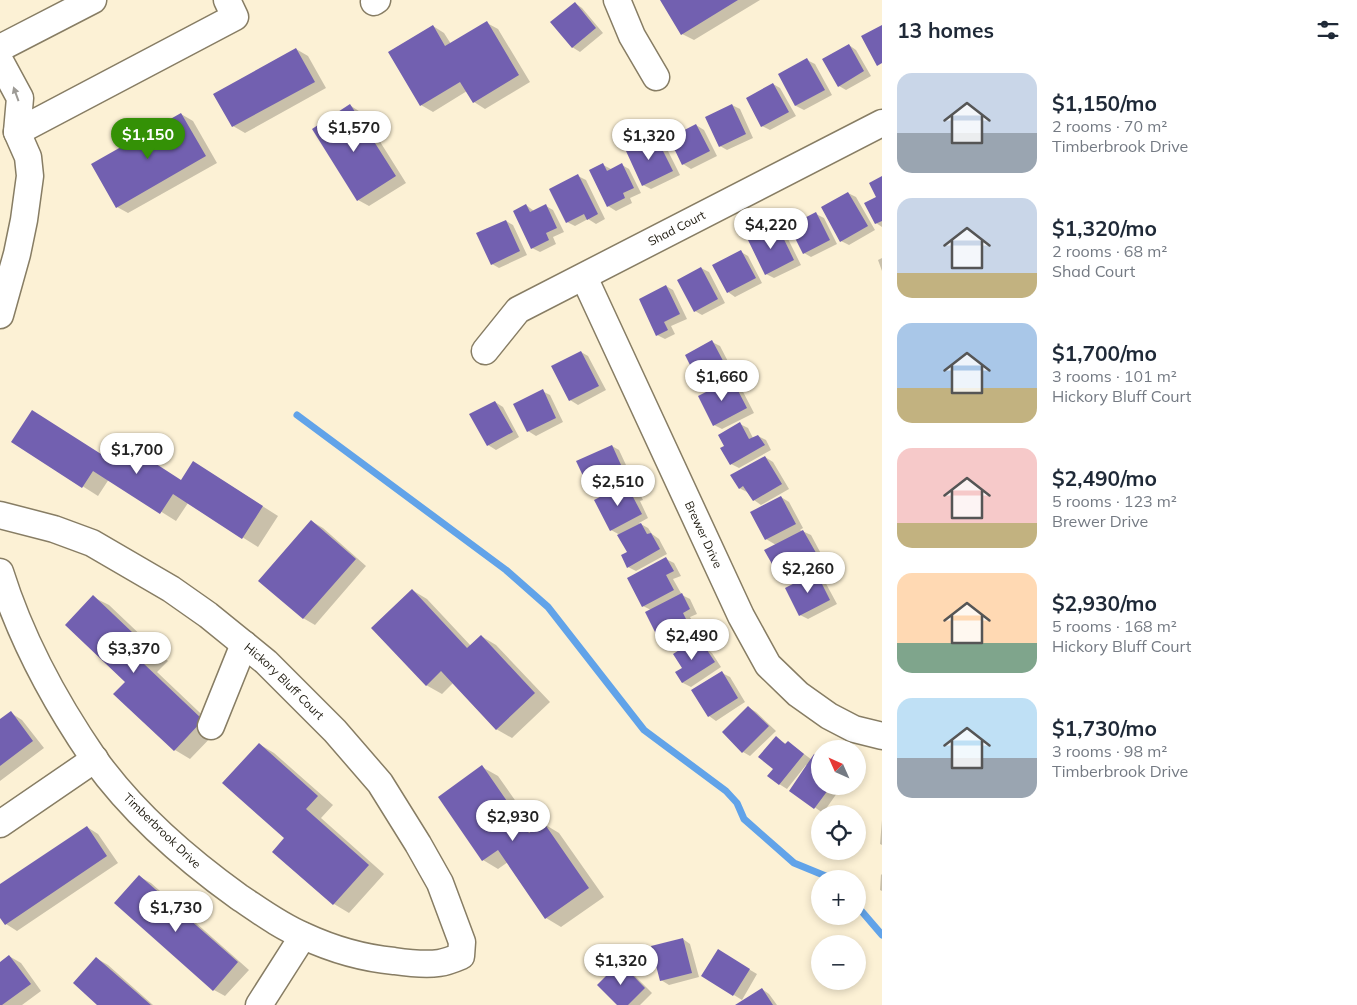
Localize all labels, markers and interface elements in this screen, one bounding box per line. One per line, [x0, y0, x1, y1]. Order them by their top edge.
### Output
icon: filters [1314, 16, 1342, 44]
text: 13 homes [897, 17, 994, 43]
one-way arrow [12, 86, 20, 101]
text: $1,150/mo [1052, 90, 1157, 116]
icon: home [937, 93, 997, 153]
pin: $1,570 [313, 110, 395, 153]
text: 2 rooms · 70 m² [1052, 116, 1167, 136]
text: $1,570 [328, 117, 380, 137]
pin: $1,150 [107, 118, 189, 160]
pin: $1,320 [608, 119, 690, 161]
text: $1,150 [122, 124, 174, 144]
text: $1,320 [623, 125, 675, 145]
text: Timberbrook Drive [1052, 136, 1188, 156]
street label: Shad Court [645, 207, 708, 249]
pin: $4,220 [730, 208, 812, 250]
text: $4,220 [745, 214, 797, 234]
text: $1,320/mo [1052, 215, 1157, 241]
icon: home [937, 218, 997, 278]
text: 2 rooms · 68 m² [1052, 241, 1167, 261]
text: Shad Court [1052, 261, 1135, 281]
text: $1,700/mo [1052, 340, 1157, 366]
icon: home [937, 343, 997, 403]
pin: $1,660 [681, 360, 763, 402]
text: $1,660 [696, 366, 748, 386]
text: 3 rooms · 101 m² [1052, 366, 1177, 386]
text: Hickory Bluff Court [1052, 386, 1191, 406]
pin: $1,700 [96, 432, 178, 475]
text: $1,700 [111, 439, 163, 459]
pin: $2,510 [577, 464, 659, 507]
text: $2,490/mo [1052, 465, 1157, 491]
icon: home [937, 468, 997, 528]
text: $2,510 [592, 471, 644, 491]
text: 5 rooms · 123 m² [1052, 491, 1177, 511]
street label: Brewer Drive [682, 499, 726, 570]
text: Brewer Drive [1052, 511, 1148, 531]
pin: $2,260 [767, 552, 849, 594]
text: $2,260 [782, 558, 834, 578]
text: $2,930/mo [1052, 590, 1157, 616]
icon: home [937, 593, 997, 653]
text: 5 rooms · 168 m² [1052, 616, 1177, 636]
pin: $2,490 [651, 618, 733, 661]
text: $2,490 [666, 625, 718, 645]
pin: $3,370 [93, 632, 175, 674]
text: Hickory Bluff Court [1052, 636, 1191, 656]
text: $3,370 [108, 638, 160, 658]
street label: Hickory Bluff Court [241, 639, 327, 723]
text: $1,730/mo [1052, 715, 1157, 741]
icon: home [937, 718, 997, 778]
north arrow [811, 740, 866, 795]
map controls [811, 740, 866, 990]
text: 3 rooms · 98 m² [1052, 741, 1167, 761]
text: Timberbrook Drive [1052, 761, 1188, 781]
street label: Timberbrook Drive [120, 790, 204, 872]
pin: $2,930 [472, 800, 554, 842]
button: locate [811, 805, 866, 860]
text: $2,930 [487, 806, 539, 826]
button: + [811, 870, 866, 925]
pin: $1,730 [135, 890, 217, 933]
text: $1,730 [150, 897, 202, 917]
button: − [811, 935, 866, 990]
pin: $1,320 [580, 944, 662, 986]
text: $1,320 [595, 950, 647, 970]

